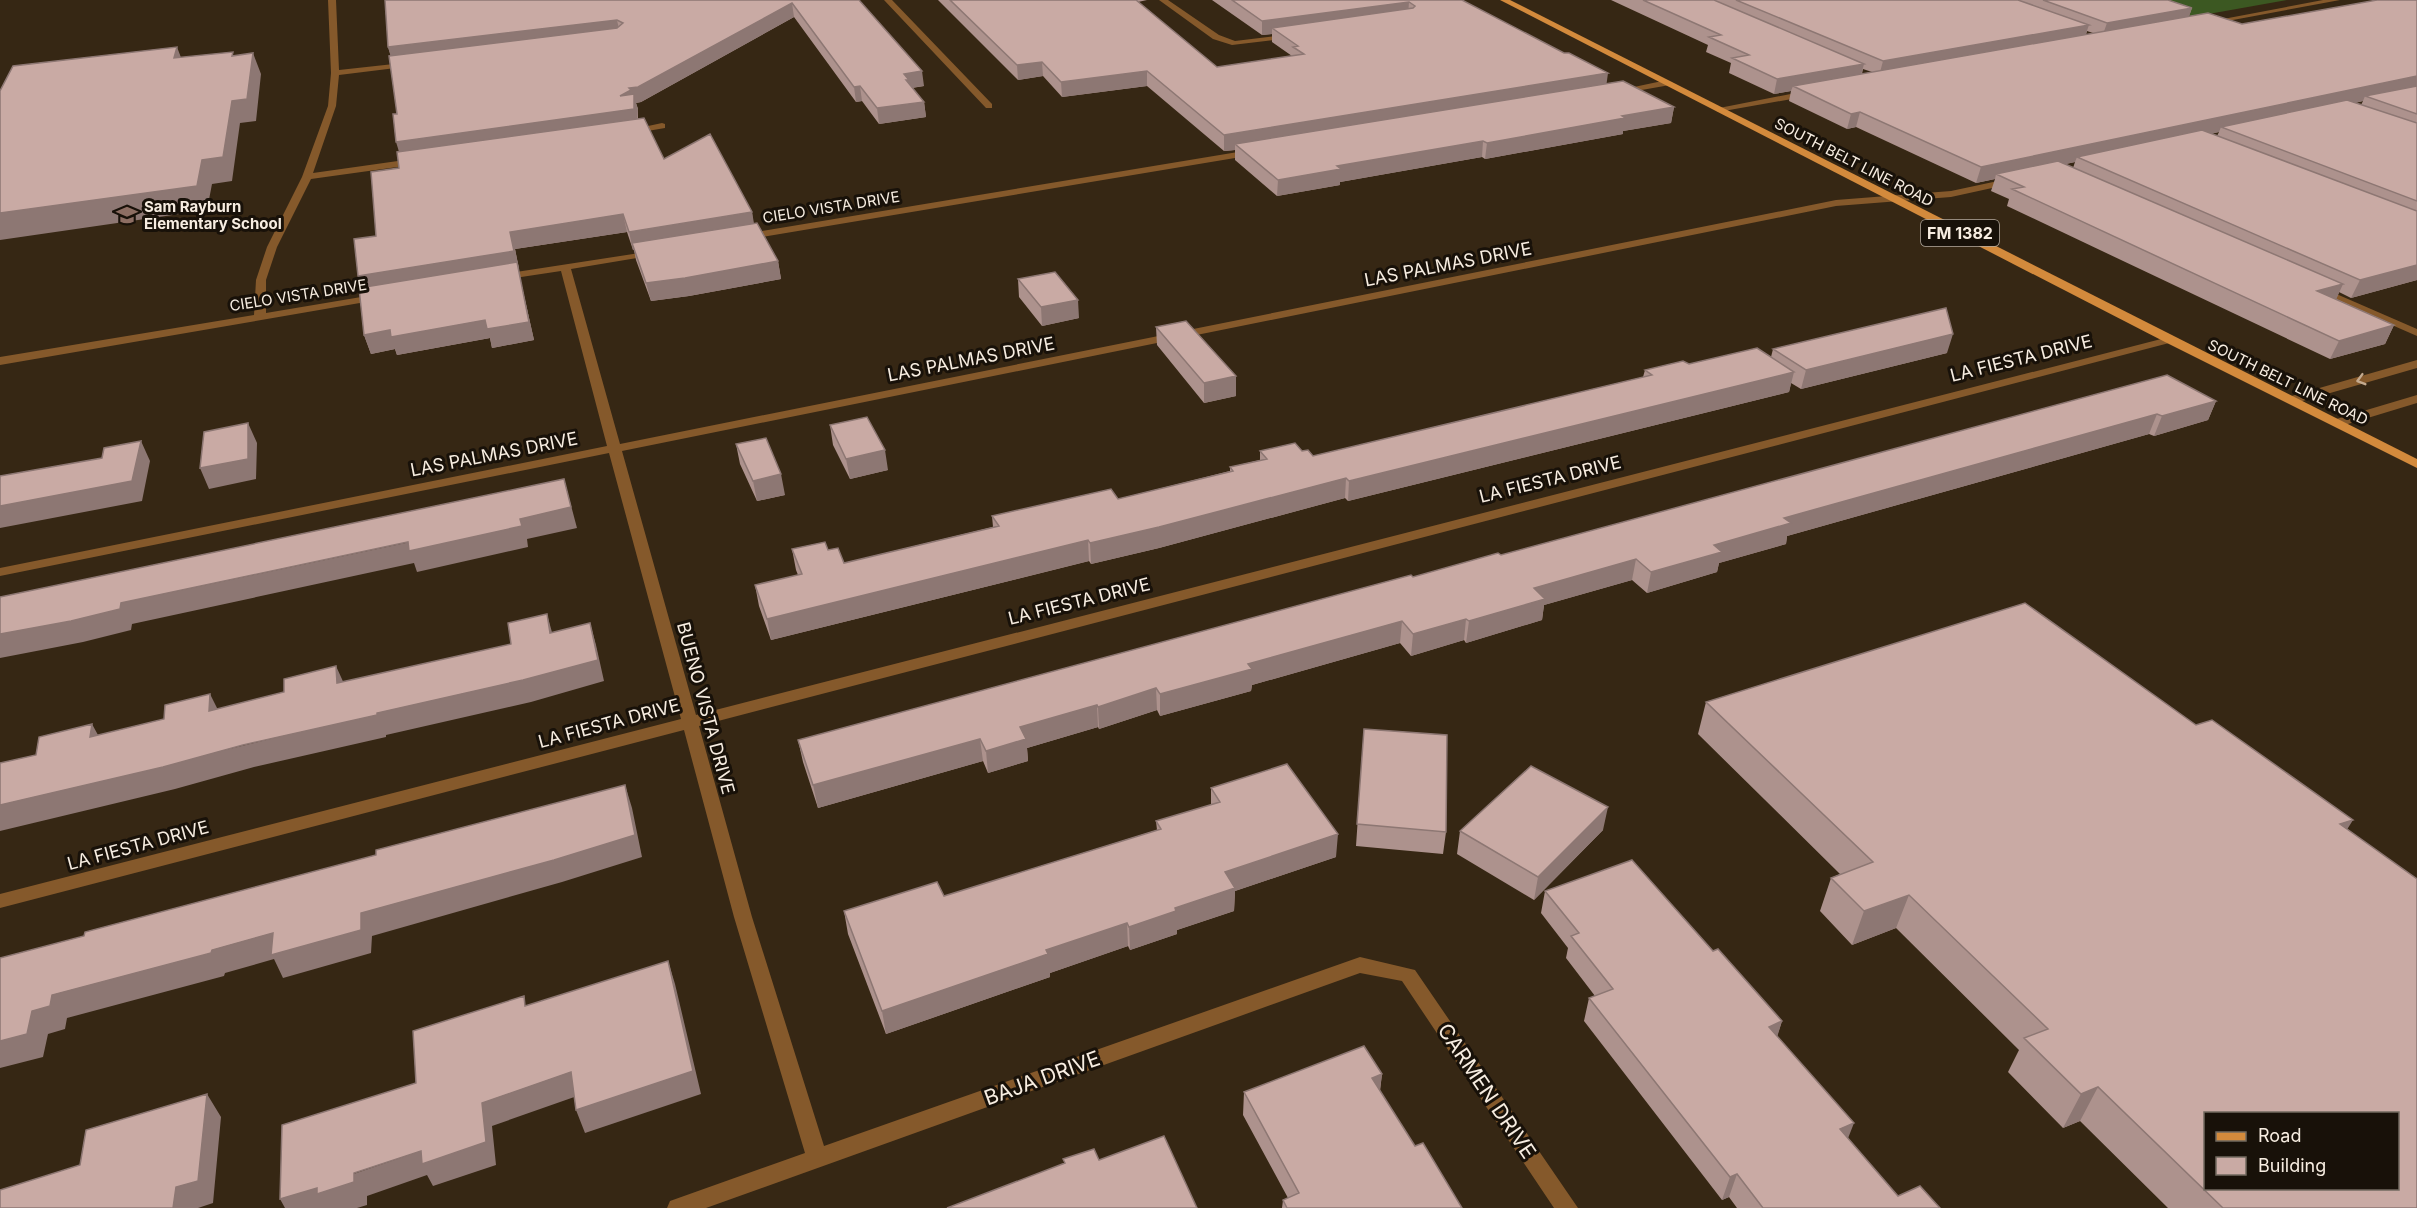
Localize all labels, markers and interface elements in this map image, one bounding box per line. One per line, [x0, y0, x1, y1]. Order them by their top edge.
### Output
street label: SOUTH BELT LINE ROAD [1771, 114, 1937, 210]
street label: CIELO VISTA DRIVE [761, 187, 901, 227]
place label: Sam Rayburn Elementary School [144, 197, 282, 233]
school or university icon: Sam Rayburn Elementary School [115, 203, 139, 227]
road number: FM 1382 [1921, 220, 1999, 246]
street label: LAS PALMAS DRIVE [1363, 237, 1533, 291]
street label: CIELO VISTA DRIVE [228, 275, 368, 315]
street label: LA FIESTA DRIVE [1948, 330, 2094, 386]
street label: LAS PALMAS DRIVE [886, 332, 1056, 386]
street label: SOUTH BELT LINE ROAD [2205, 335, 2371, 429]
one-way arrow [2356, 373, 2367, 385]
street label: LAS PALMAS DRIVE [409, 427, 579, 481]
street label: LA FIESTA DRIVE [1477, 451, 1623, 507]
street label: LA FIESTA DRIVE [1006, 573, 1152, 629]
street label: BUENO VISTA DRIVE [673, 620, 739, 796]
street label: LA FIESTA DRIVE [536, 694, 682, 752]
street label: LA FIESTA DRIVE [65, 816, 211, 874]
street label: CARMEN DRIVE [1433, 1019, 1541, 1163]
street label: BAJA DRIVE [981, 1045, 1103, 1111]
legend [2204, 1112, 2399, 1190]
text: Road [2258, 1125, 2301, 1146]
text: Building [2258, 1155, 2326, 1176]

